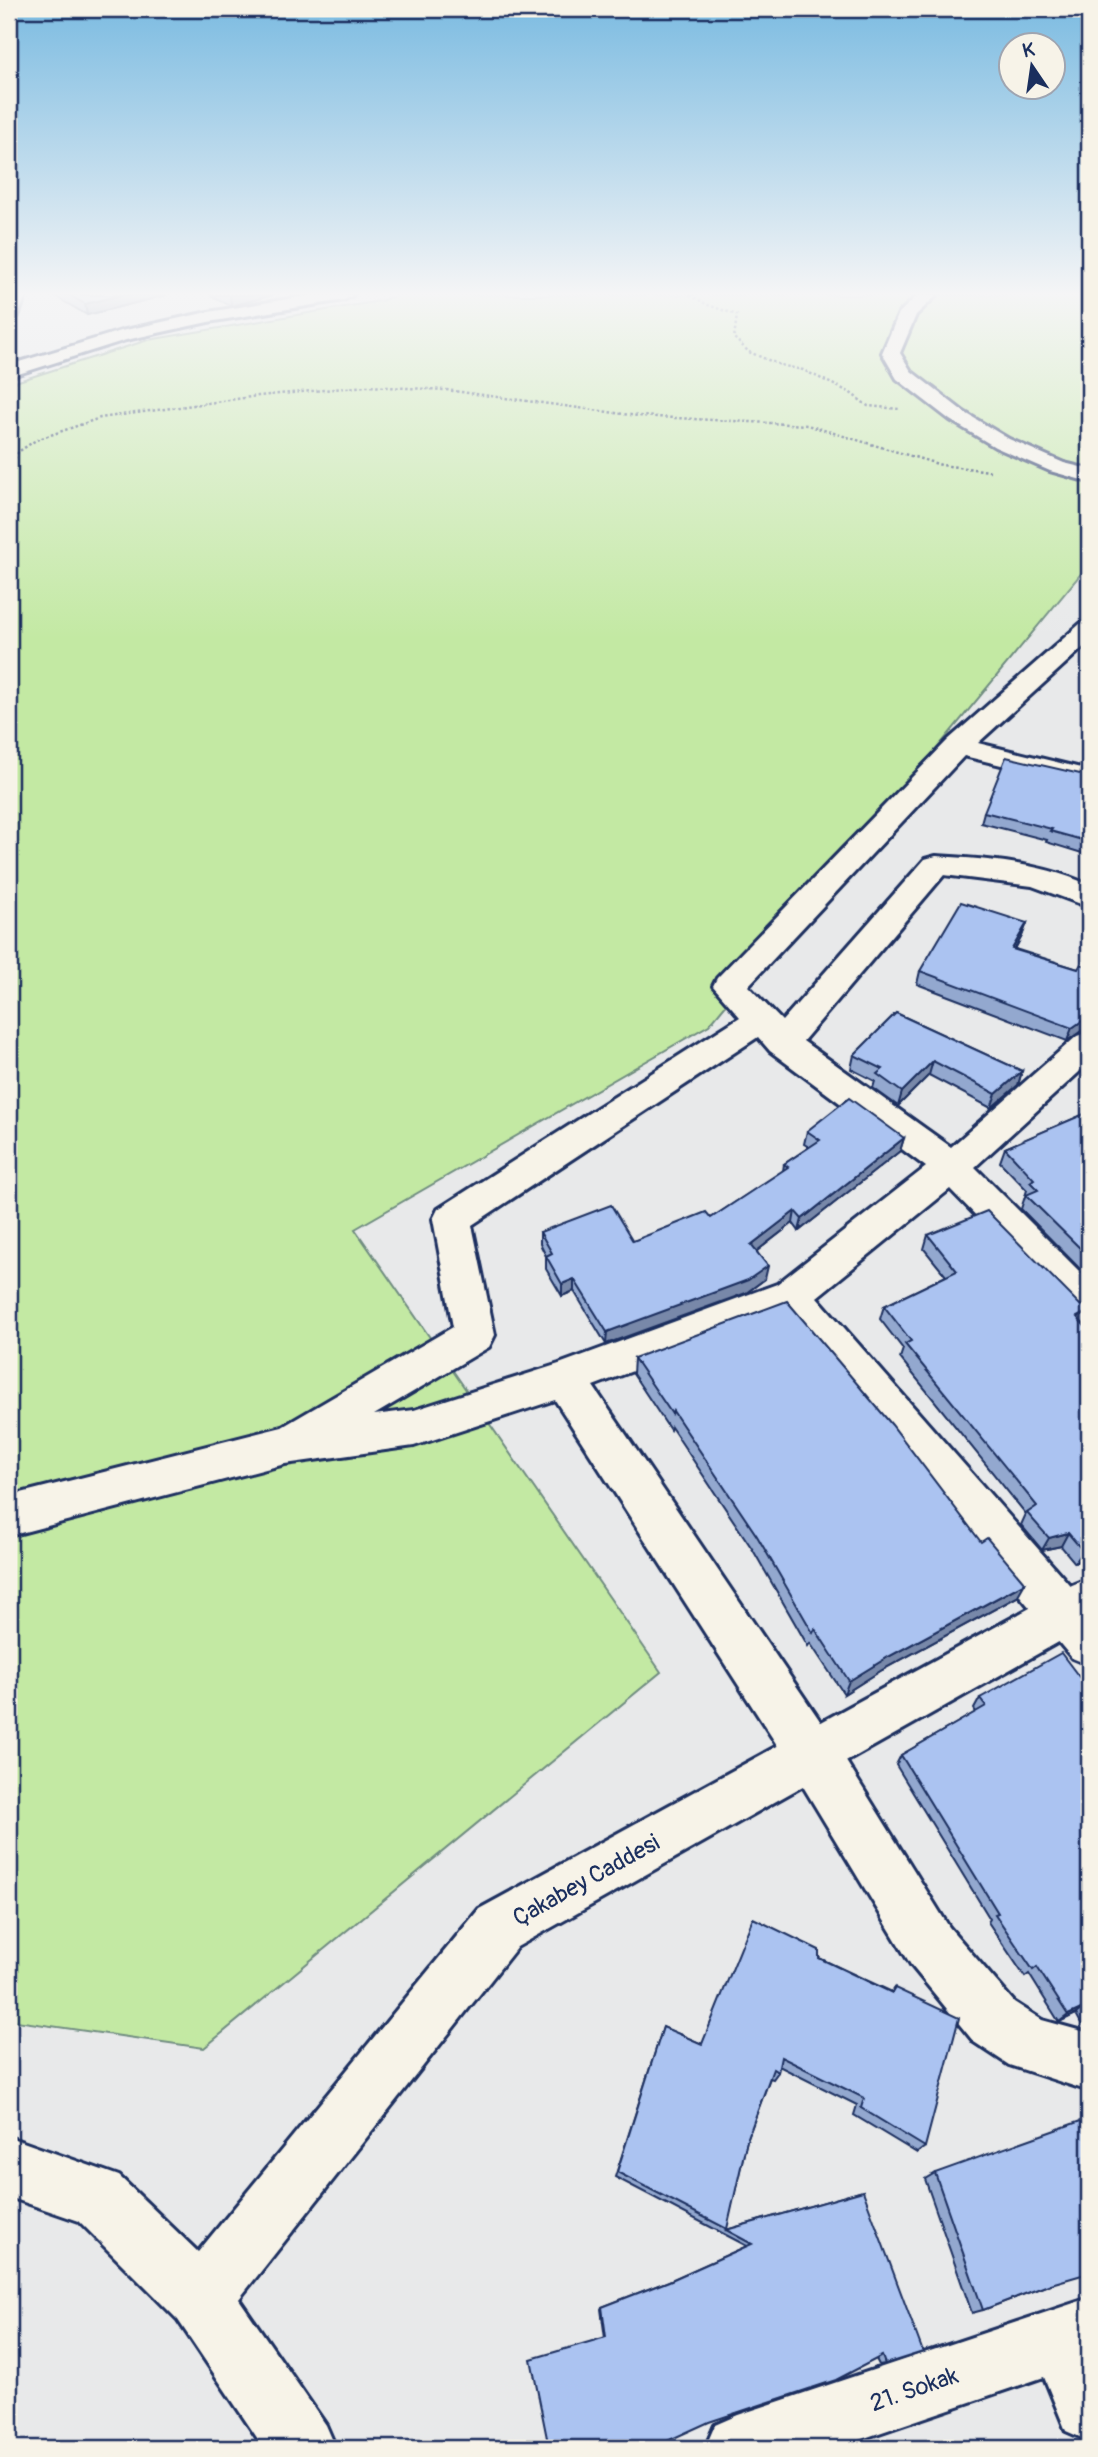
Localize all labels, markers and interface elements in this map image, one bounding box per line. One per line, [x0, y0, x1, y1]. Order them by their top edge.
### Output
north arrow [996, 32, 1066, 102]
text: K [1020, 37, 1037, 63]
street label: Çakabey Caddesi [508, 1828, 665, 1933]
street label: 21. Sokak [866, 2361, 962, 2418]

